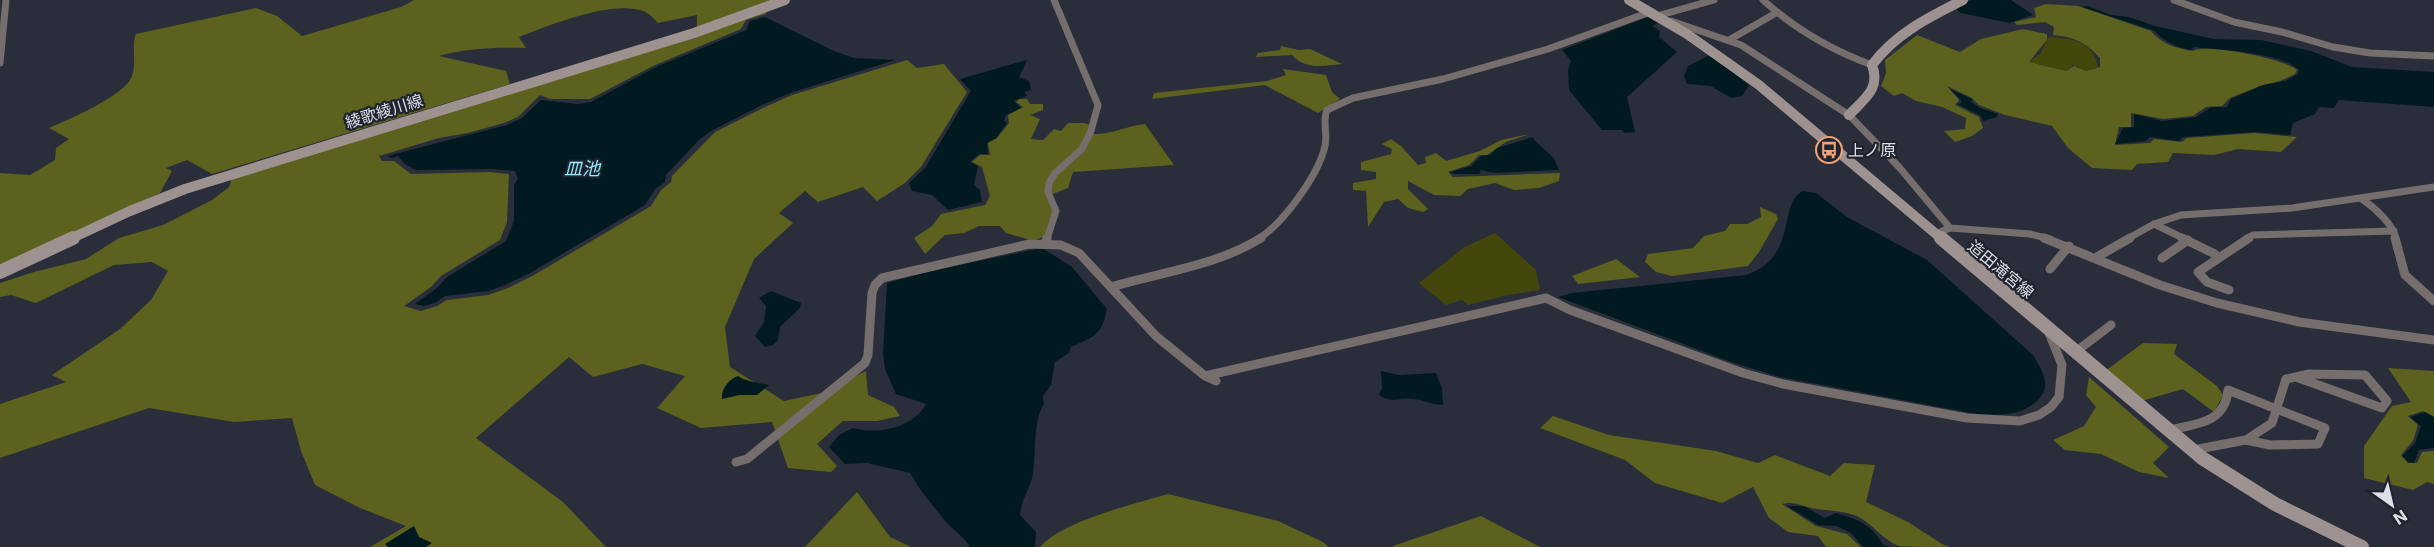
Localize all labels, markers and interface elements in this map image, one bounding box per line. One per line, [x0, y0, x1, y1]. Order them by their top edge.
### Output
street label: 綾歌綾川線 [343, 90, 425, 132]
bus stop icon: 上ノ原 [1814, 135, 1844, 165]
place label: 上ノ原 [1848, 140, 1896, 160]
water label: 皿池 [564, 158, 602, 179]
street label: 造田滝宮線 [1964, 236, 2038, 302]
north arrow [2362, 475, 2422, 535]
text: N [2390, 506, 2411, 529]

